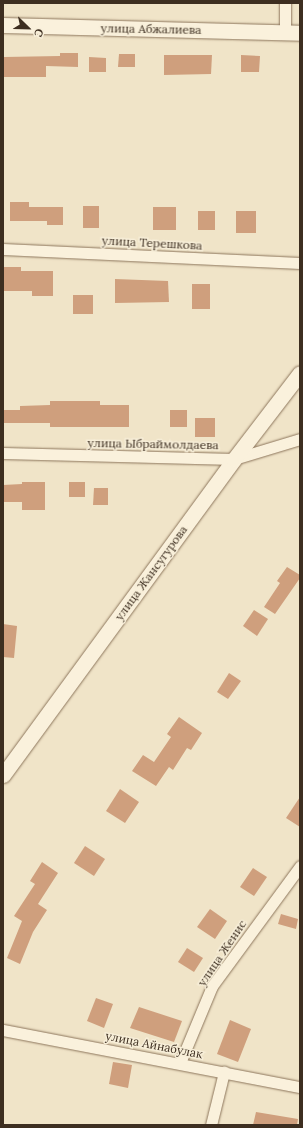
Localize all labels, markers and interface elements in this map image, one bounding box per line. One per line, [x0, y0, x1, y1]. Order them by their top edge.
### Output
north arrow [8, 8, 48, 48]
street label: улица Абжалиева [100, 21, 202, 37]
text: С [31, 26, 47, 39]
street label: улица Терешкова [101, 233, 203, 253]
street label: улица Ыбраймолдаева [87, 436, 219, 452]
street label: улица Жансугурова [112, 523, 190, 623]
street label: улица Женис [195, 917, 249, 989]
street label: улица Айнабулак [104, 1028, 204, 1062]

